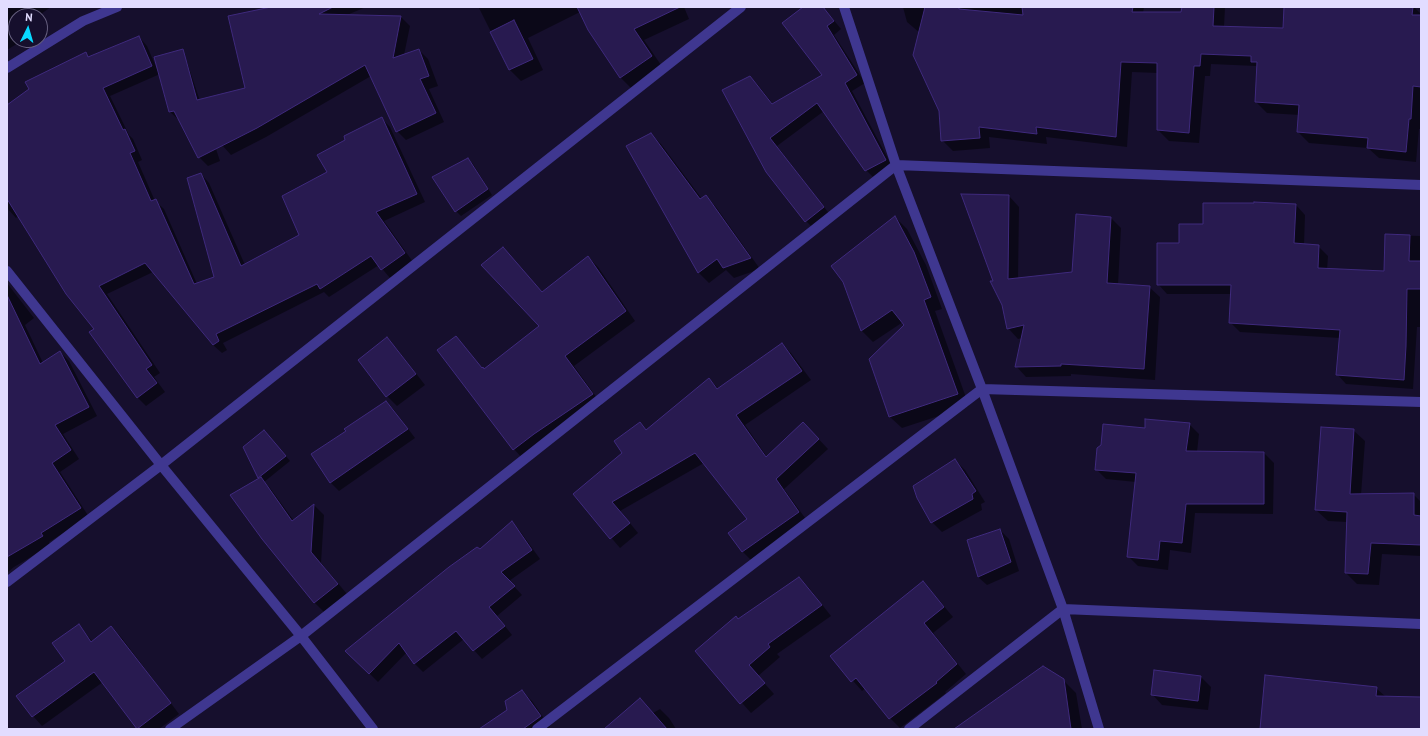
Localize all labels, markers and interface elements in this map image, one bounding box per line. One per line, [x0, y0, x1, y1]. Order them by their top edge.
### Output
north arrow [8, 8, 48, 48]
text: N [25, 10, 33, 24]

